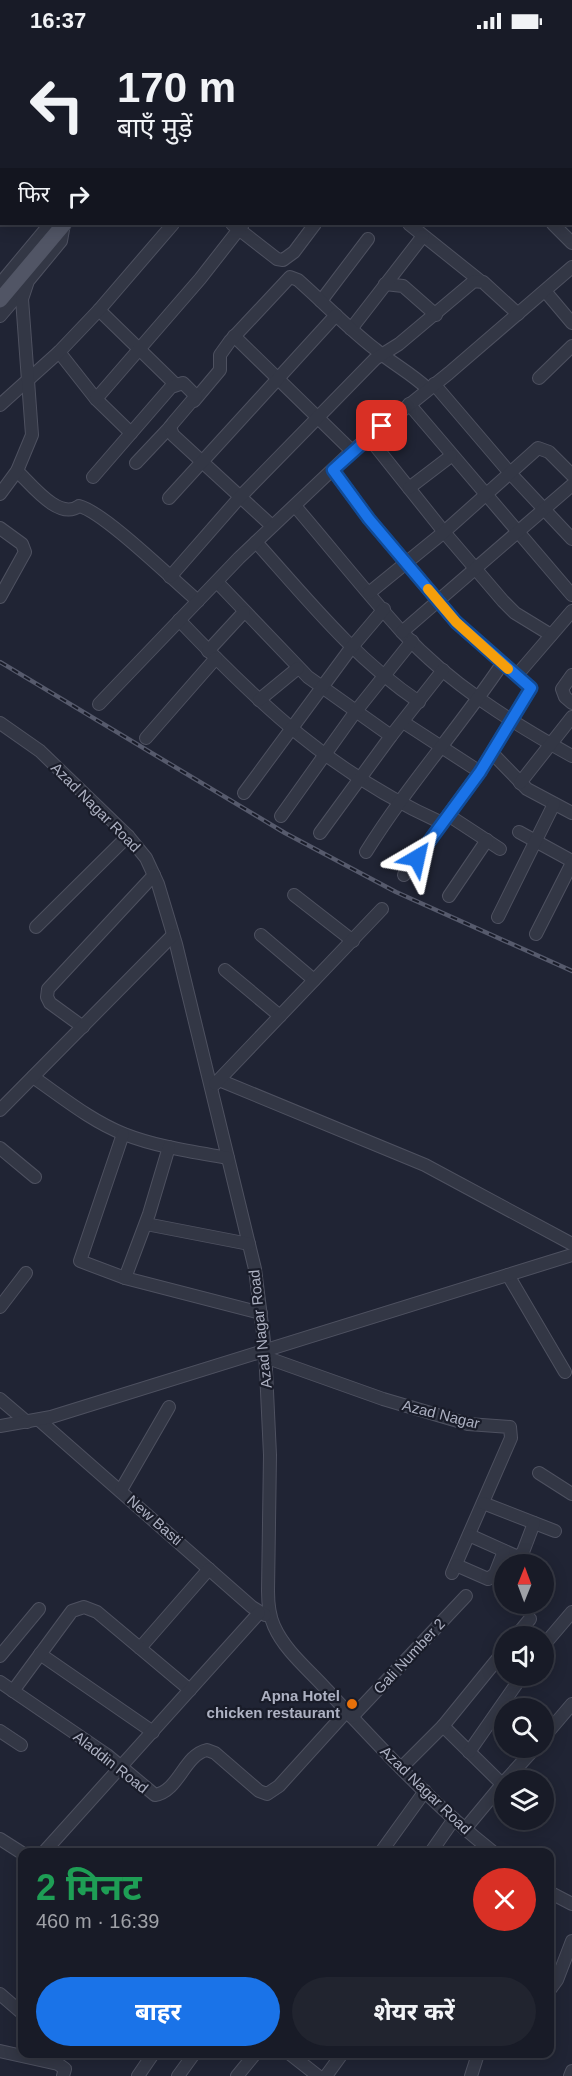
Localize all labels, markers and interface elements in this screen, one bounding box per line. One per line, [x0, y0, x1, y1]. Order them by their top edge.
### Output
text: 16:37 [30, 8, 86, 33]
text: 170 m [117, 64, 236, 111]
icon: left [18, 66, 96, 144]
text: बाएँ मुड़ें [117, 113, 192, 143]
icon: right [62, 180, 95, 213]
text: फिर [18, 182, 50, 207]
pin [356, 400, 407, 451]
icon: arrive [365, 409, 398, 442]
street label: Azad Nagar Road [48, 759, 144, 855]
position arrow [385, 826, 449, 890]
street label: Azad Nagar Road [245, 1269, 275, 1389]
street label: Azad Nagar [401, 1396, 481, 1432]
street label: New Basti [124, 1491, 186, 1549]
north arrow [494, 1554, 554, 1614]
map controls [494, 1554, 554, 1830]
street label: Gali Number 2 [370, 1615, 448, 1697]
button: sound [494, 1626, 554, 1686]
place label: Apna Hotel chicken restaurant [207, 1687, 340, 1721]
marker: Apna Hotel chicken restaurant [345, 1697, 359, 1711]
button: search [494, 1698, 554, 1758]
street label: Aladdin Road [70, 1728, 152, 1796]
street label: Azad Nagar Road [377, 1742, 475, 1838]
button: layers [494, 1770, 554, 1830]
text: 2 मिनट [36, 1867, 142, 1908]
button: close [473, 1868, 536, 1931]
text: 460 m · 16:39 [36, 1910, 159, 1932]
button: बाहर [36, 1977, 280, 2046]
button: शेयर करें [292, 1977, 536, 2046]

